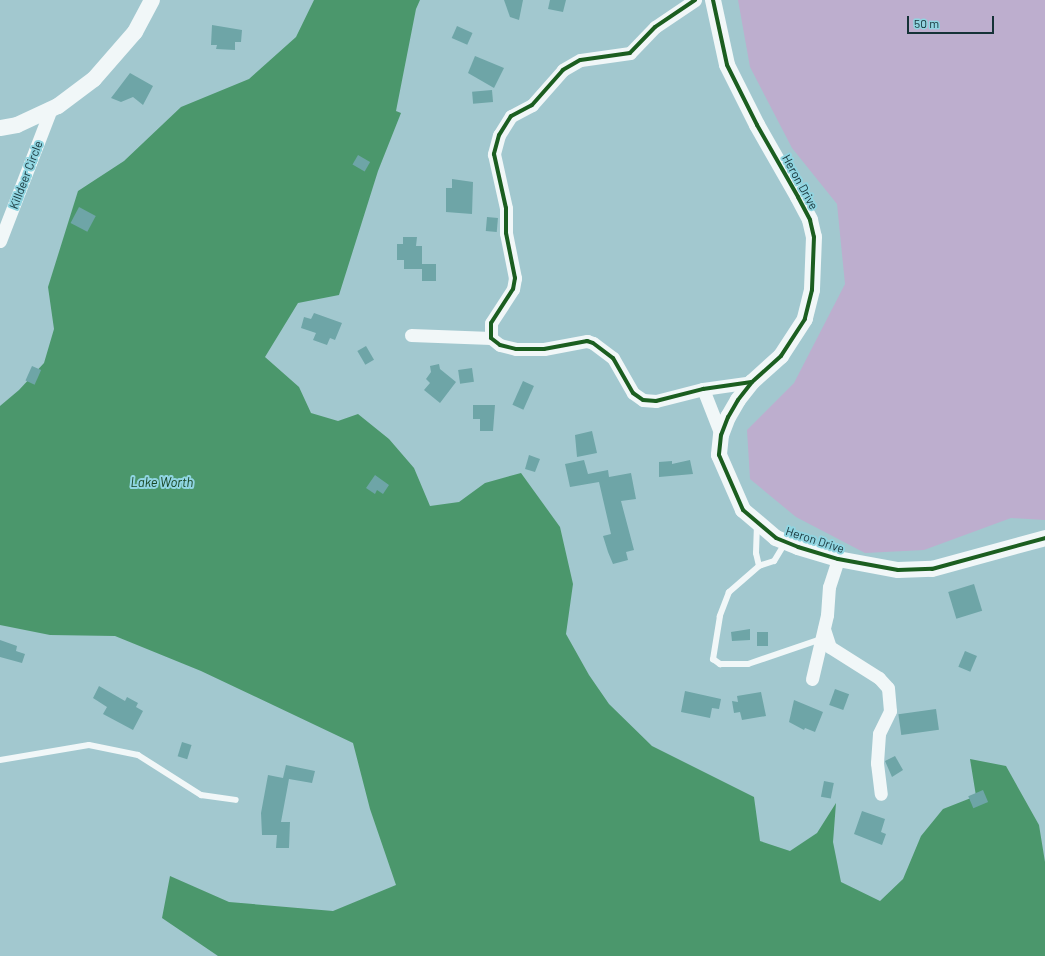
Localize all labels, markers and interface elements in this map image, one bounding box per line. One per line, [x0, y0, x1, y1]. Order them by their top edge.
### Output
scale bar [909, 8, 996, 34]
text: 50 m [914, 16, 939, 30]
street label: Killdeer Circle [6, 139, 46, 211]
street label: Heron Drive [779, 152, 821, 212]
water label: Lake Worth [131, 474, 193, 490]
street label: Heron Drive [784, 524, 846, 556]

